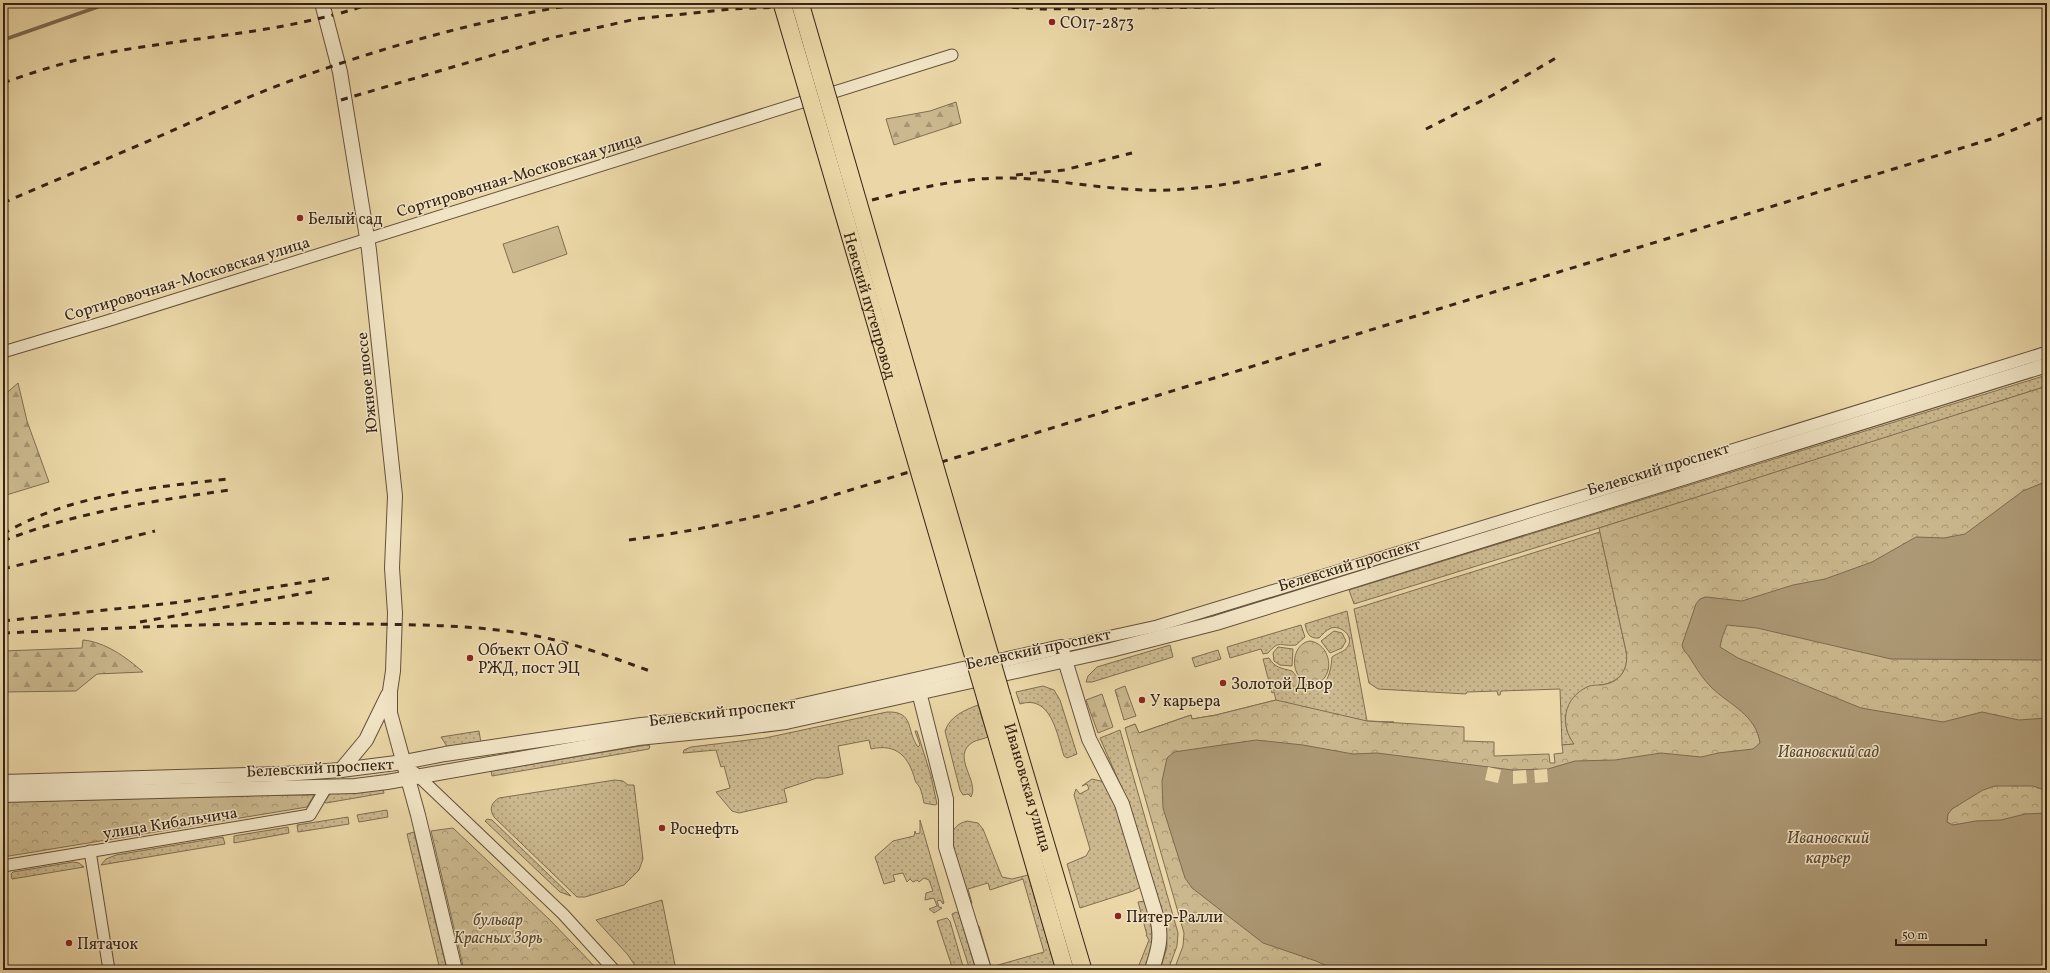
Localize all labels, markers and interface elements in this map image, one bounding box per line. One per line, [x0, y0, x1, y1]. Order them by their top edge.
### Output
place label: СО17-2873 [1060, 13, 1134, 35]
marker: СО17-2873 [1047, 17, 1057, 27]
street label: Сортировочная-Московская улица [394, 128, 645, 224]
place label: Белый сад [308, 209, 383, 231]
marker: Белый сад [295, 213, 305, 223]
street label: Невский путепровод [837, 230, 901, 382]
street label: Сортировочная-Московская улица [62, 232, 313, 328]
street label: Южное шоссе [352, 331, 384, 435]
street label: Белевский проспект [1585, 438, 1732, 502]
street label: Белевский проспект [1276, 534, 1423, 598]
street label: Белевский проспект [964, 624, 1113, 676]
place label: Объект ОАО РЖД, пост ЭЦ [478, 640, 580, 680]
marker: Объект ОАО РЖД, пост ЭЦ [465, 653, 475, 663]
place label: Золотой Двор [1231, 674, 1333, 696]
marker: Золотой Двор [1218, 678, 1228, 688]
place label: У карьера [1150, 691, 1221, 713]
street label: Белевский проспект [648, 693, 797, 733]
marker: У карьера [1137, 695, 1147, 705]
street label: Ивановская улица [997, 720, 1056, 855]
park label: Ивановский сад [1777, 742, 1879, 764]
street label: Белевский проспект [246, 754, 394, 784]
street label: улица Кибальчича [102, 802, 239, 845]
place label: Роснефть [670, 819, 739, 841]
marker: Роснефть [657, 823, 667, 833]
water label: Ивановский карьер [1787, 827, 1870, 870]
place label: Питер-Ралли [1126, 907, 1223, 929]
park label: бульвар Красных Зорь [453, 910, 543, 950]
marker: Питер-Ралли [1113, 911, 1123, 921]
scale bar [1896, 921, 1986, 947]
text: 50 m [1902, 928, 1928, 944]
place label: Пятачок [77, 934, 139, 956]
marker: Пятачок [64, 938, 74, 948]

